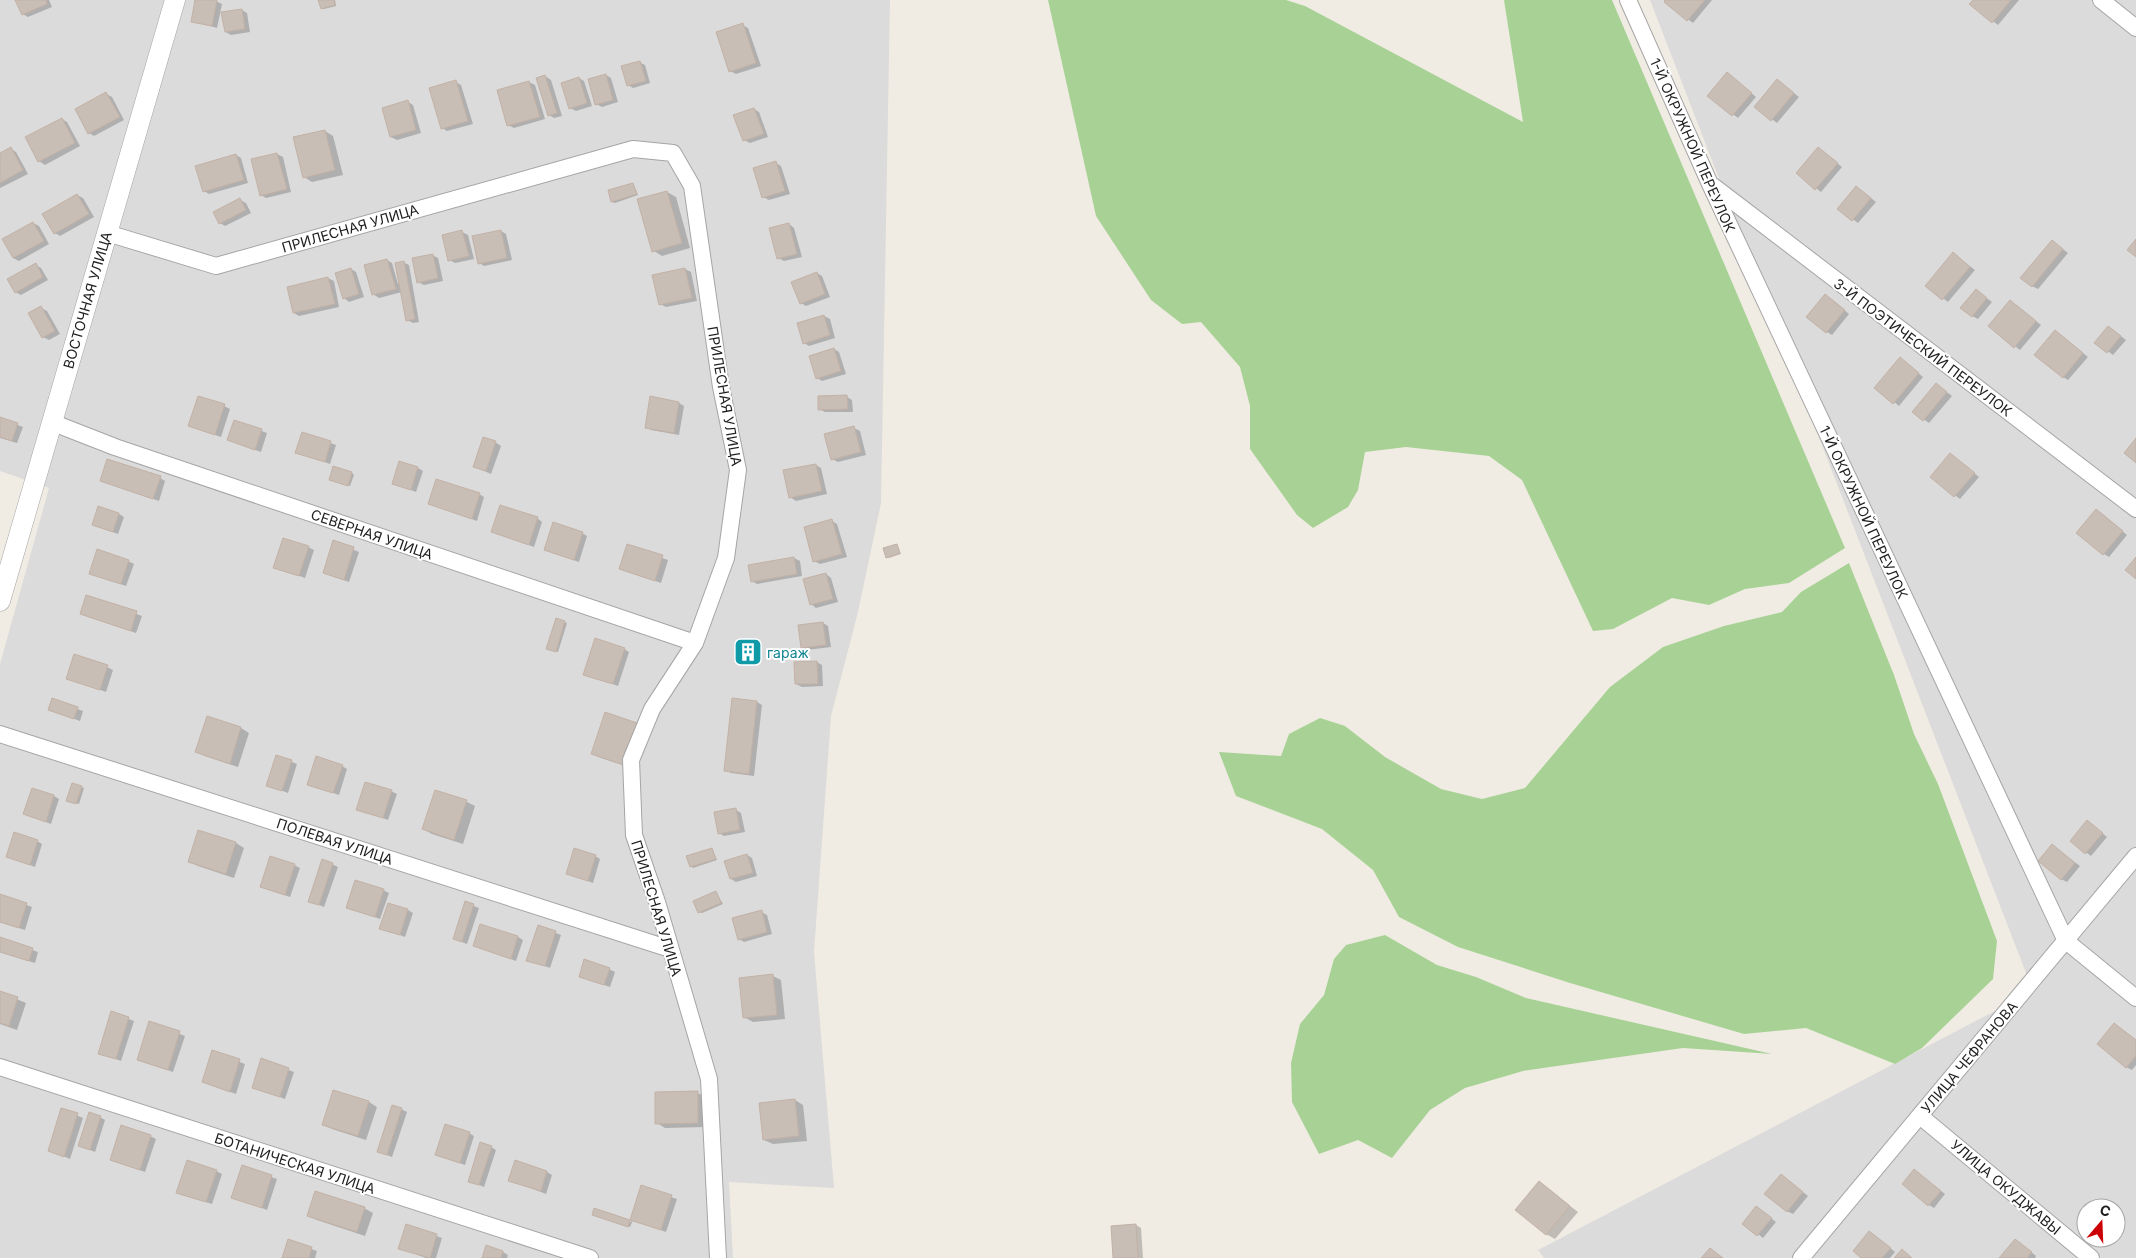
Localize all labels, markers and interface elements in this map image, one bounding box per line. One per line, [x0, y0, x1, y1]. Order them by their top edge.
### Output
street label: 1-Й ОКРУЖНОЙ ПЕРЕУЛОК [1647, 55, 1740, 235]
street label: ПРИЛЕСНАЯ УЛИЦА [280, 200, 421, 256]
street label: ВОСТОЧНАЯ УЛИЦА [59, 229, 115, 371]
street label: 3-Й ПОЭТИЧЕСКИЙ ПЕРЕУЛОК [1831, 274, 2016, 420]
street label: ПРИЛЕСНАЯ УЛИЦА [704, 325, 746, 468]
street label: 1-Й ОКРУЖНОЙ ПЕРЕУЛОК [1816, 422, 1913, 602]
street label: СЕВЕРНАЯ УЛИЦА [309, 505, 435, 563]
building icon: гараж [733, 637, 763, 667]
place label: гараж [767, 644, 809, 661]
street label: ПОЛЕВАЯ УЛИЦА [275, 814, 396, 868]
street label: ПРИЛЕСНАЯ УЛИЦА [628, 838, 686, 979]
street label: УЛИЦА ЧЕФРАНОВА [1917, 997, 2021, 1116]
street label: БОТАНИЧЕСКАЯ УЛИЦА [213, 1129, 378, 1197]
street label: УЛИЦА ОКУДЖАВЫ [1947, 1136, 2065, 1238]
north arrow [2076, 1198, 2126, 1248]
text: С [2098, 1201, 2113, 1220]

